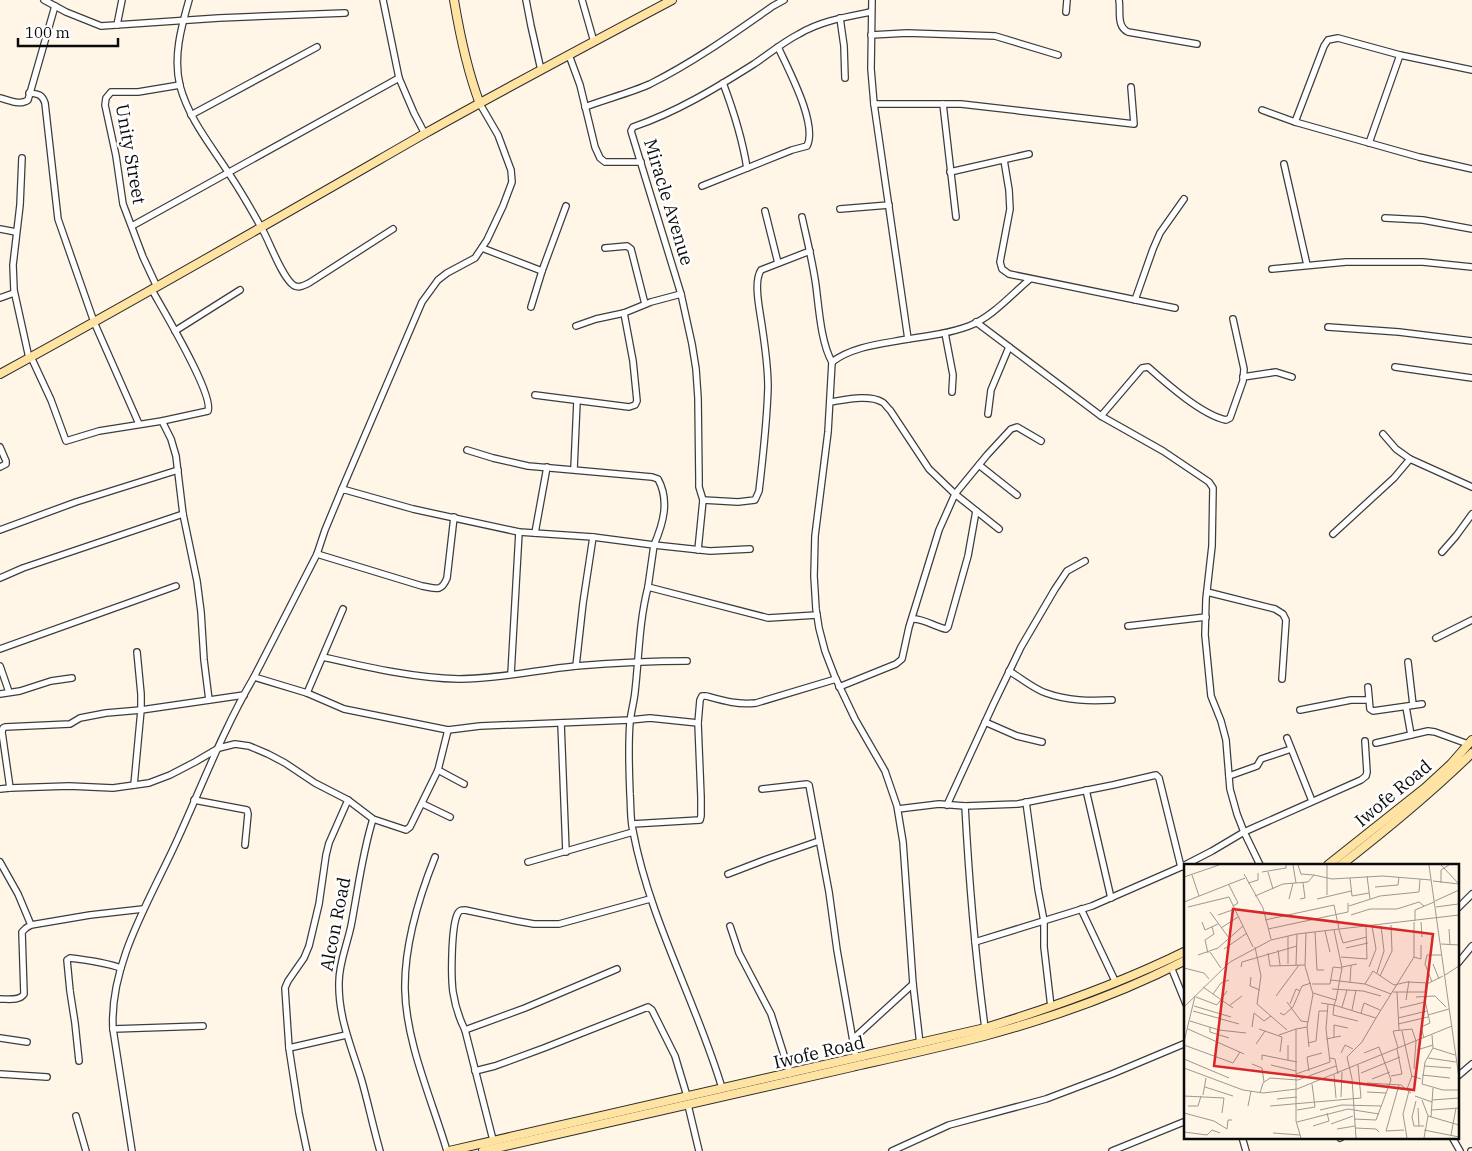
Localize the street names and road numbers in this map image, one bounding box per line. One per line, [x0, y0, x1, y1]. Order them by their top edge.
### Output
street label: Unity Street [111, 102, 151, 206]
street label: Miracle Avenue [639, 136, 699, 268]
street label: Iwofe Road [1350, 754, 1436, 832]
street label: Alcon Road [315, 875, 355, 973]
street label: Iwofe Road [771, 1030, 867, 1074]

